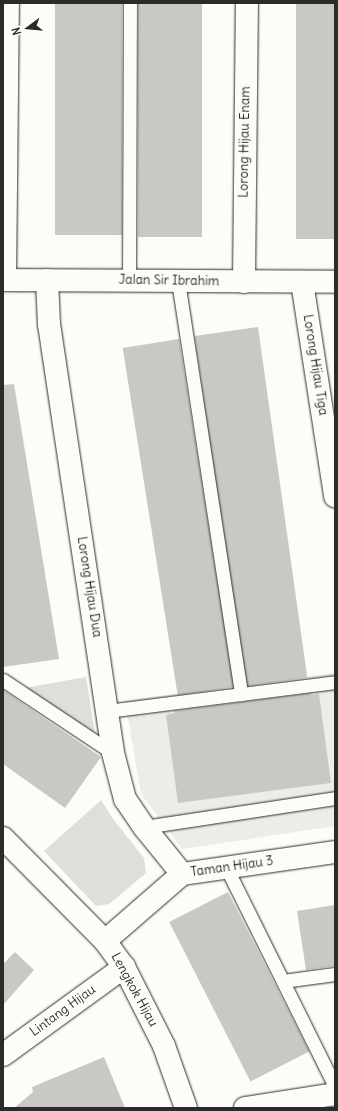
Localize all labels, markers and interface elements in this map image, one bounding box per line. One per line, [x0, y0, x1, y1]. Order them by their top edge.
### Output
north arrow [8, 8, 48, 48]
text: N [9, 26, 24, 37]
street label: Lorong Hijau Enam [236, 86, 254, 198]
street label: Jalan Sir Ibrahim [119, 272, 219, 290]
street label: Lorong Hijau Tiga [299, 313, 331, 417]
street label: Lorong Hijau Dua [73, 535, 105, 639]
street label: Taman Hijau 3 [190, 853, 274, 881]
street label: Lengkok Hijau [107, 950, 161, 1030]
street label: Lintang Hijau [27, 982, 99, 1040]

